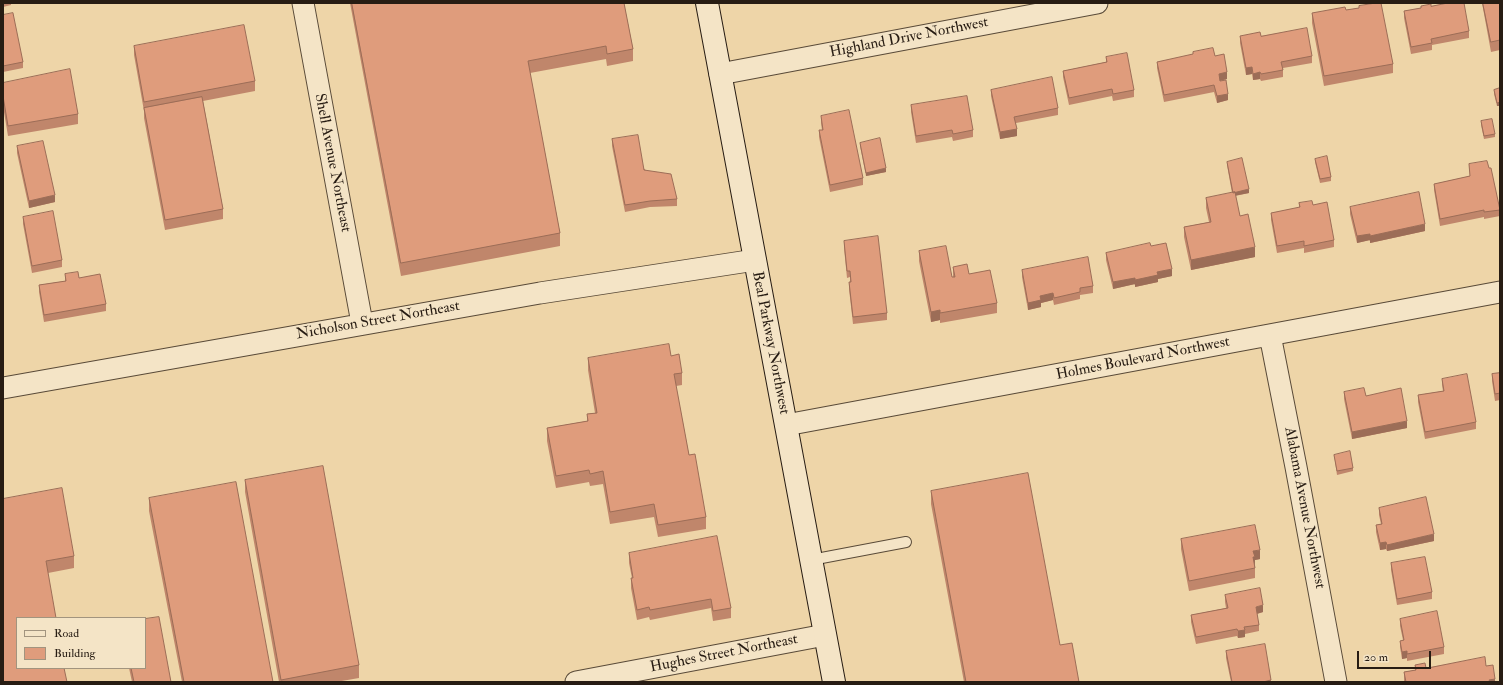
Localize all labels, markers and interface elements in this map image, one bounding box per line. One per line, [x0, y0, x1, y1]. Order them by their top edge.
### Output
street label: Highland Drive Northwest [828, 14, 990, 62]
street label: Shell Avenue Northeast [310, 92, 354, 234]
street label: Beal Parkway Northwest [747, 270, 793, 416]
street label: Nicholson Street Northeast [295, 298, 461, 344]
street label: Holmes Boulevard Northwest [1055, 333, 1231, 385]
street label: Alabama Avenue Northwest [1279, 426, 1329, 590]
legend [16, 617, 146, 669]
text: Road [54, 626, 79, 641]
street label: Hughes Street Northeast [649, 631, 799, 677]
scale bar [1359, 643, 1433, 669]
text: Building [54, 646, 95, 661]
text: 20 m [1364, 650, 1388, 665]

